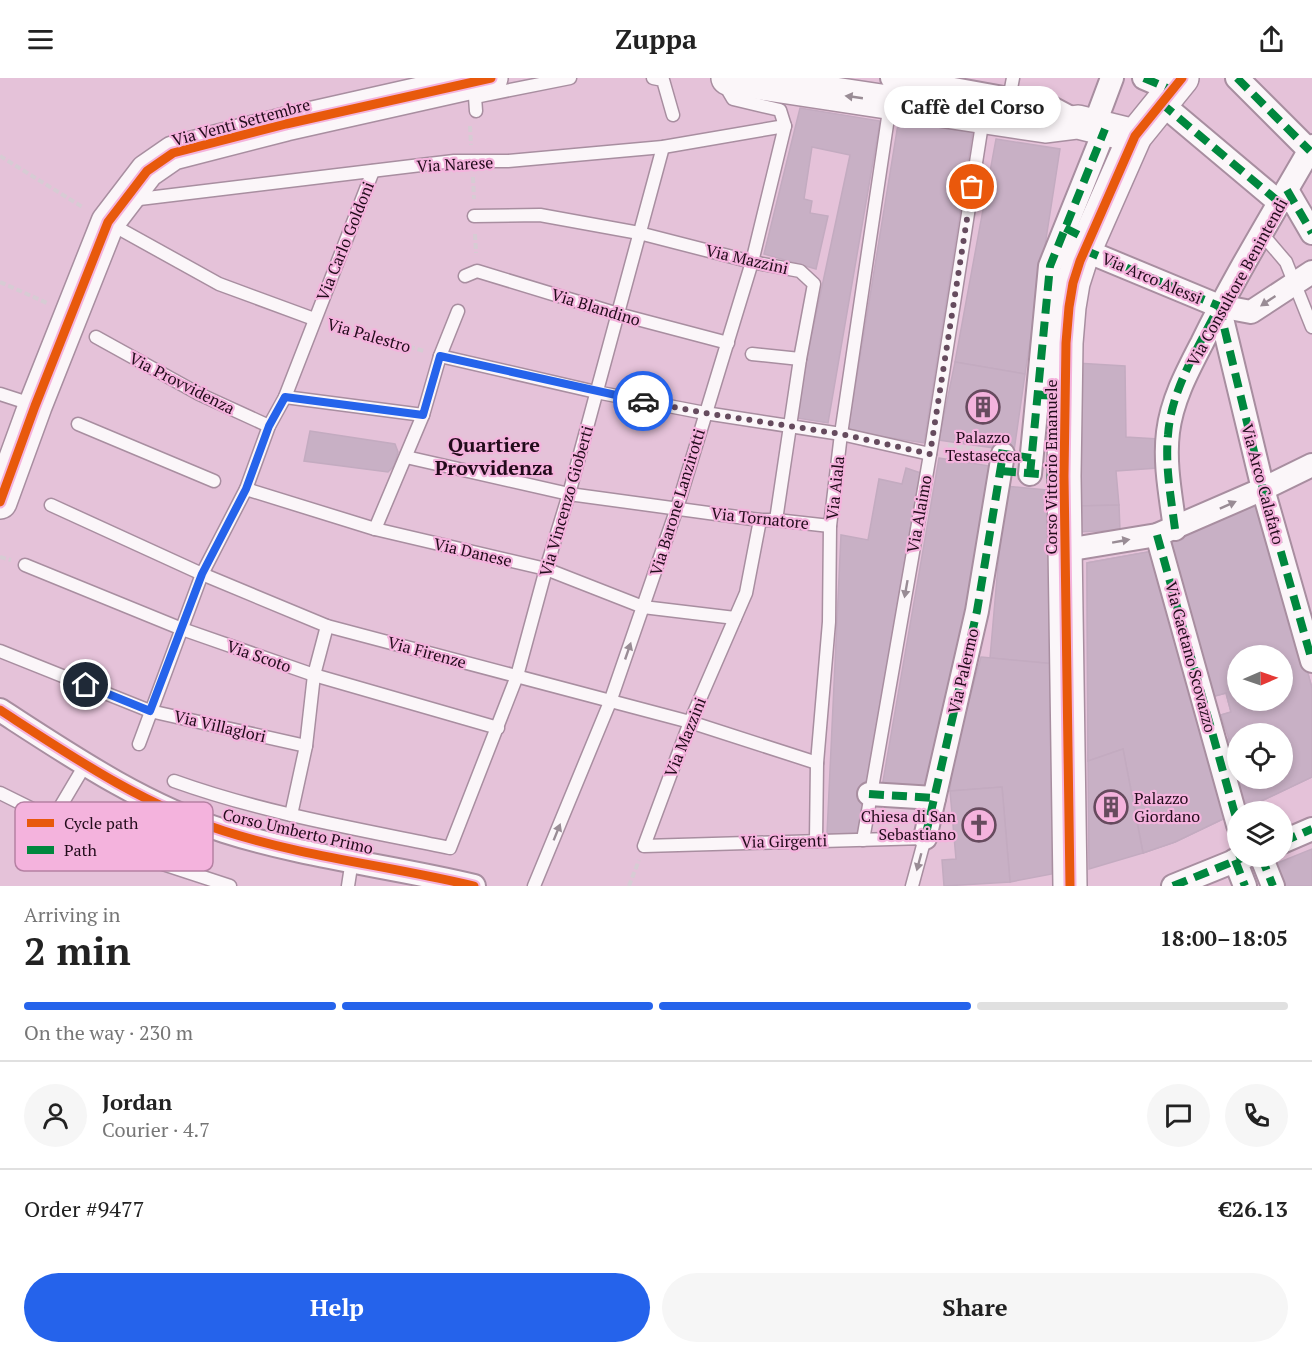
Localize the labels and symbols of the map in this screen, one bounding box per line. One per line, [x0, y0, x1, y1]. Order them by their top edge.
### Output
callout: Caffè del Corso [884, 85, 1060, 127]
street label: Via Venti Settembre [169, 93, 313, 151]
one-way arrow [844, 93, 863, 102]
street label: Via Narese [416, 151, 494, 177]
pin [946, 161, 997, 212]
street label: Via Carlo Goldoni [311, 178, 379, 304]
street label: Via Consultore Benintendi [1182, 194, 1292, 370]
street label: Via Mazzini [704, 239, 791, 279]
street label: Via Arco Alessi [1099, 247, 1206, 309]
street label: Via Blandino [549, 283, 643, 331]
one-way arrow [1260, 295, 1276, 306]
street label: Via Palestro [325, 313, 414, 357]
street label: Via Provvidenza [125, 347, 239, 419]
courier [613, 371, 673, 431]
street label: Corso Vittorio Emanuele [1040, 379, 1062, 555]
building icon: Palazzo Testasecca [965, 389, 1001, 425]
street label: Via Arco Calafato [1236, 421, 1290, 547]
street label: Via Vincenzo Gioberti [534, 423, 598, 579]
street label: Via Barone Lanzirotti [644, 426, 710, 578]
place label: Palazzo Testasecca [945, 426, 1021, 466]
district label: Quartiere Provvidenza [435, 431, 553, 481]
street label: Via Aiala [821, 455, 849, 521]
street label: Via Alaimo [901, 473, 937, 555]
one-way arrow [1219, 499, 1237, 509]
street label: Via Tornatore [710, 502, 810, 534]
street label: Via Danese [432, 532, 514, 572]
one-way arrow [1111, 536, 1130, 545]
street label: Via Gaetano Scovazzo [1160, 579, 1222, 735]
one-way arrow [901, 580, 910, 599]
street label: Via Palermo [942, 626, 984, 716]
street label: Via Firenze [385, 631, 469, 673]
street label: Via Scoto [224, 635, 294, 677]
one-way arrow [624, 642, 634, 660]
north arrow [1227, 645, 1293, 711]
pin [60, 659, 111, 710]
street label: Via Mazzini [659, 694, 711, 780]
street label: Via Villaglori [172, 705, 268, 747]
place label: Palazzo Giordano [1134, 787, 1200, 827]
building icon: Palazzo Giordano [1093, 789, 1129, 825]
legend [15, 802, 213, 871]
street label: Corso Umberto Primo [221, 803, 376, 859]
place label: Chiesa di San Sebastiano [861, 805, 956, 845]
church icon: Chiesa di San Sebastiano [961, 807, 997, 843]
text: Cycle path [64, 812, 139, 834]
one-way arrow [553, 823, 562, 841]
street label: Via Girgenti [741, 829, 828, 853]
text: Path [64, 839, 98, 861]
one-way arrow [913, 853, 923, 871]

